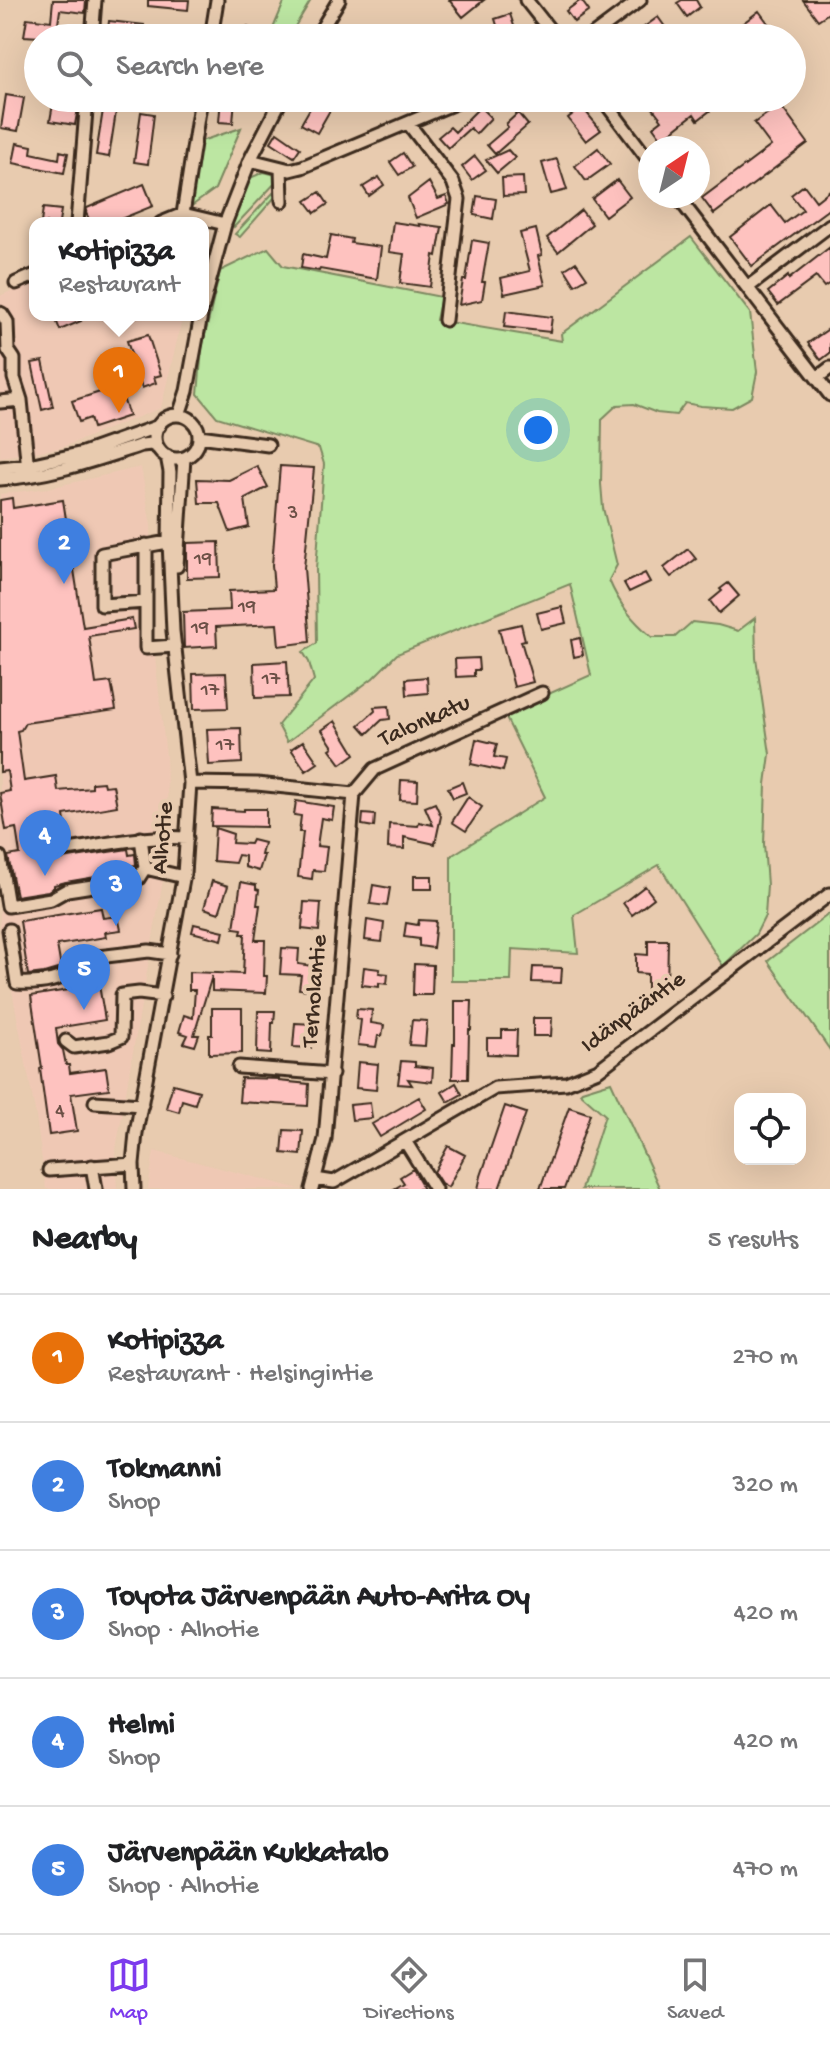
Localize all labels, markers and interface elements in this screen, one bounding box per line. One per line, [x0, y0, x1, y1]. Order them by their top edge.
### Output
search box [24, 24, 806, 112]
icon: search [52, 46, 96, 90]
text: Search here [116, 51, 264, 86]
north arrow [638, 136, 710, 208]
popup [29, 217, 209, 321]
text: Kotipizza [59, 236, 174, 271]
text: Restaurant [59, 271, 179, 302]
pin: 1 [93, 347, 145, 413]
your location [518, 410, 558, 450]
house number: 3 [287, 503, 298, 526]
pin: 2 [38, 518, 90, 584]
house number: 19 [193, 549, 212, 572]
house number: 19 [237, 597, 256, 620]
house number: 19 [190, 618, 209, 641]
house number: 17 [261, 669, 281, 692]
house number: 17 [200, 680, 220, 703]
street label: Talonkatu [373, 689, 475, 756]
house number: 17 [215, 735, 235, 758]
street label: Alhotie [146, 800, 182, 875]
pin: 4 [19, 810, 71, 876]
pin: 3 [90, 860, 142, 926]
street label: Terholantie [296, 933, 335, 1050]
pin: 5 [58, 944, 110, 1010]
street label: Idänpääntie [576, 965, 692, 1061]
map controls [734, 1093, 806, 1165]
button: locate [734, 1093, 806, 1165]
house number: 4 [55, 1101, 65, 1124]
text: Nearby [32, 1221, 137, 1261]
text: 5 results [708, 1226, 798, 1257]
text: Kotipizza [108, 1325, 223, 1360]
text: 1 [53, 1343, 63, 1374]
text: 270 m [732, 1343, 798, 1374]
text: Restaurant · Helsingintie [108, 1360, 373, 1391]
text: Tokmanni [108, 1453, 221, 1488]
text: 2 [52, 1471, 64, 1502]
text: 320 m [732, 1471, 798, 1502]
text: Shop [108, 1488, 160, 1519]
text: Toyota Järvenpään Auto-Arita Oy [108, 1581, 530, 1616]
text: 3 [51, 1599, 65, 1630]
text: 420 m [734, 1599, 798, 1630]
text: Shop · Alhotie [108, 1616, 259, 1647]
text: Helmi [108, 1709, 175, 1744]
text: 4 [52, 1727, 64, 1758]
text: 420 m [734, 1727, 798, 1758]
text: Shop [108, 1744, 160, 1775]
text: Järvenpään Kukkatalo [108, 1837, 389, 1872]
text: 5 [51, 1855, 65, 1886]
text: 470 m [733, 1855, 798, 1886]
text: Shop · Alhotie [108, 1872, 259, 1903]
tab: Map [107, 1953, 151, 2027]
tab: Directions [364, 1953, 454, 2027]
tab: Saved [667, 1953, 723, 2027]

